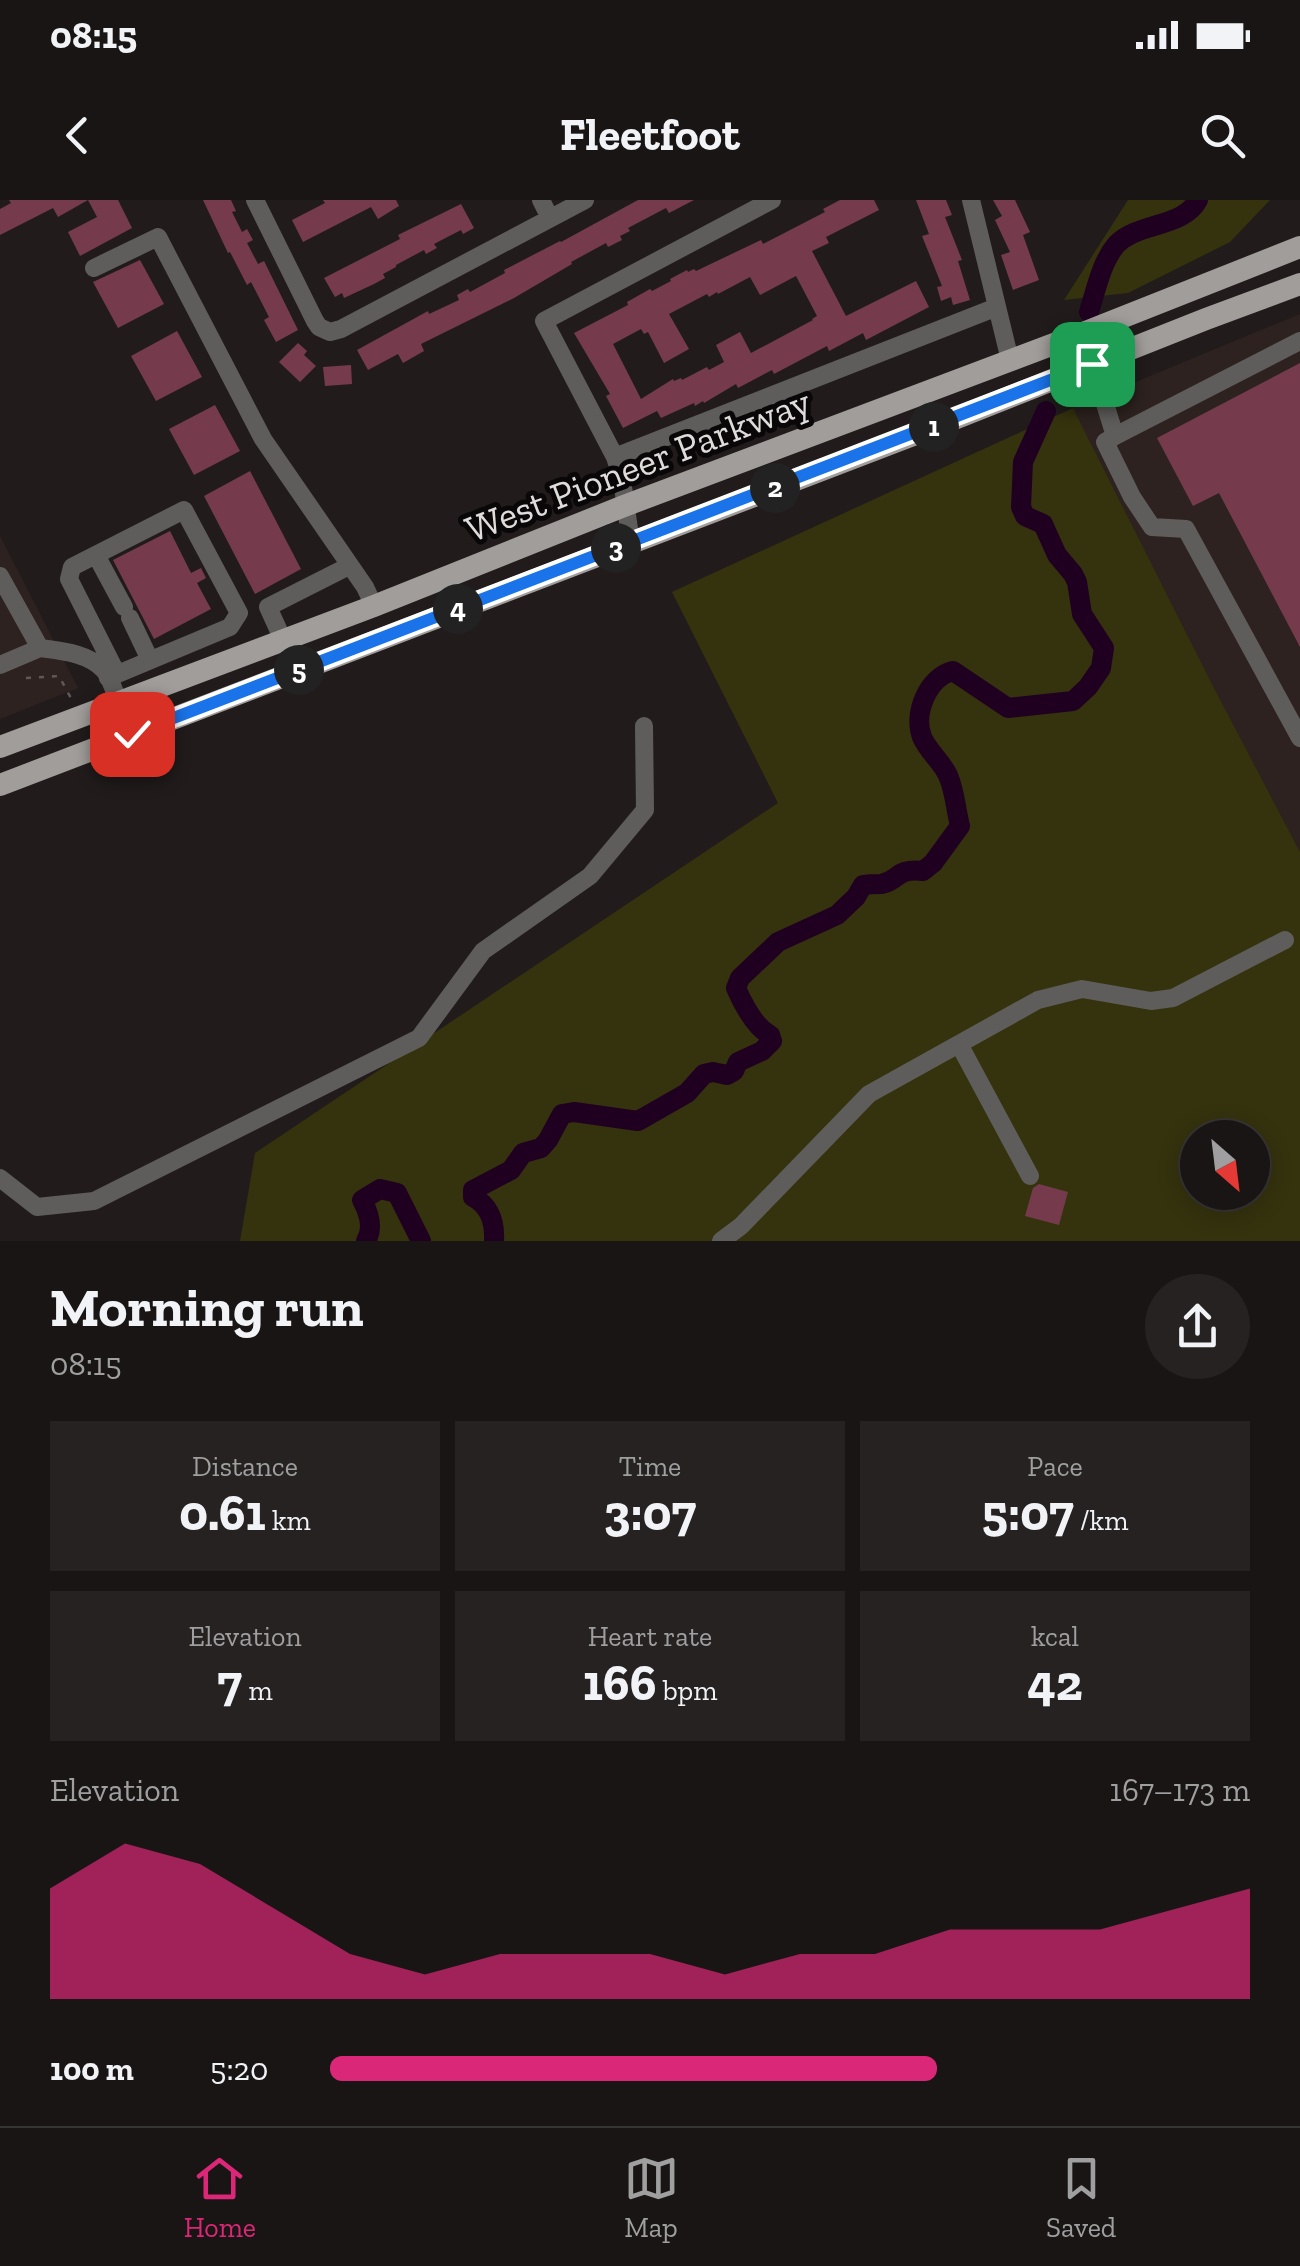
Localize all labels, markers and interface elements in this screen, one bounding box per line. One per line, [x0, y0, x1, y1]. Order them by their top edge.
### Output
text: 08:15 [50, 12, 137, 58]
icon: back [50, 108, 105, 163]
text: Fleetfoot [560, 108, 740, 162]
icon: search [1195, 108, 1250, 163]
pin [1050, 322, 1135, 407]
icon: arrive [1065, 337, 1120, 392]
street label: West Pioneer Parkway [459, 378, 818, 552]
pin: 1 [909, 402, 959, 452]
text: 1 [928, 410, 940, 443]
pin: 2 [750, 463, 800, 513]
text: 2 [767, 471, 783, 504]
pin: 3 [591, 523, 641, 573]
text: 3 [609, 531, 623, 564]
pin: 4 [433, 584, 483, 634]
text: 4 [450, 592, 466, 625]
pin: 5 [274, 645, 324, 695]
text: 5 [292, 653, 306, 686]
pin [90, 692, 175, 777]
icon: check [105, 707, 160, 762]
north arrow [1180, 1120, 1270, 1210]
map controls [1180, 1120, 1270, 1210]
text: Morning run [50, 1274, 364, 1340]
button: share [1145, 1274, 1250, 1379]
text: 08:15 [50, 1345, 122, 1383]
text: Distance [192, 1450, 298, 1483]
text: Time [619, 1450, 681, 1483]
text: Pace [1027, 1450, 1083, 1483]
text: 0.61 [179, 1483, 266, 1543]
text: 3:07 [604, 1483, 696, 1543]
text: 5:07 [982, 1483, 1074, 1543]
text: km [266, 1504, 311, 1537]
text: /km [1074, 1504, 1128, 1537]
text: Elevation [189, 1620, 301, 1653]
text: Heart rate [588, 1620, 712, 1653]
text: kcal [1031, 1620, 1079, 1653]
text: 7 [217, 1653, 242, 1713]
text: 166 [583, 1653, 656, 1713]
text: 42 [1027, 1653, 1083, 1713]
text: m [242, 1674, 273, 1707]
text: bpm [656, 1674, 717, 1707]
text: Elevation [50, 1771, 179, 1809]
text: 167–173 m [1110, 1771, 1250, 1809]
text: 100 m [50, 2050, 134, 2088]
text: 5:20 [210, 2050, 268, 2088]
tab: Home [184, 2151, 256, 2244]
tab: Map [624, 2151, 679, 2244]
tab: Saved [1046, 2151, 1116, 2244]

